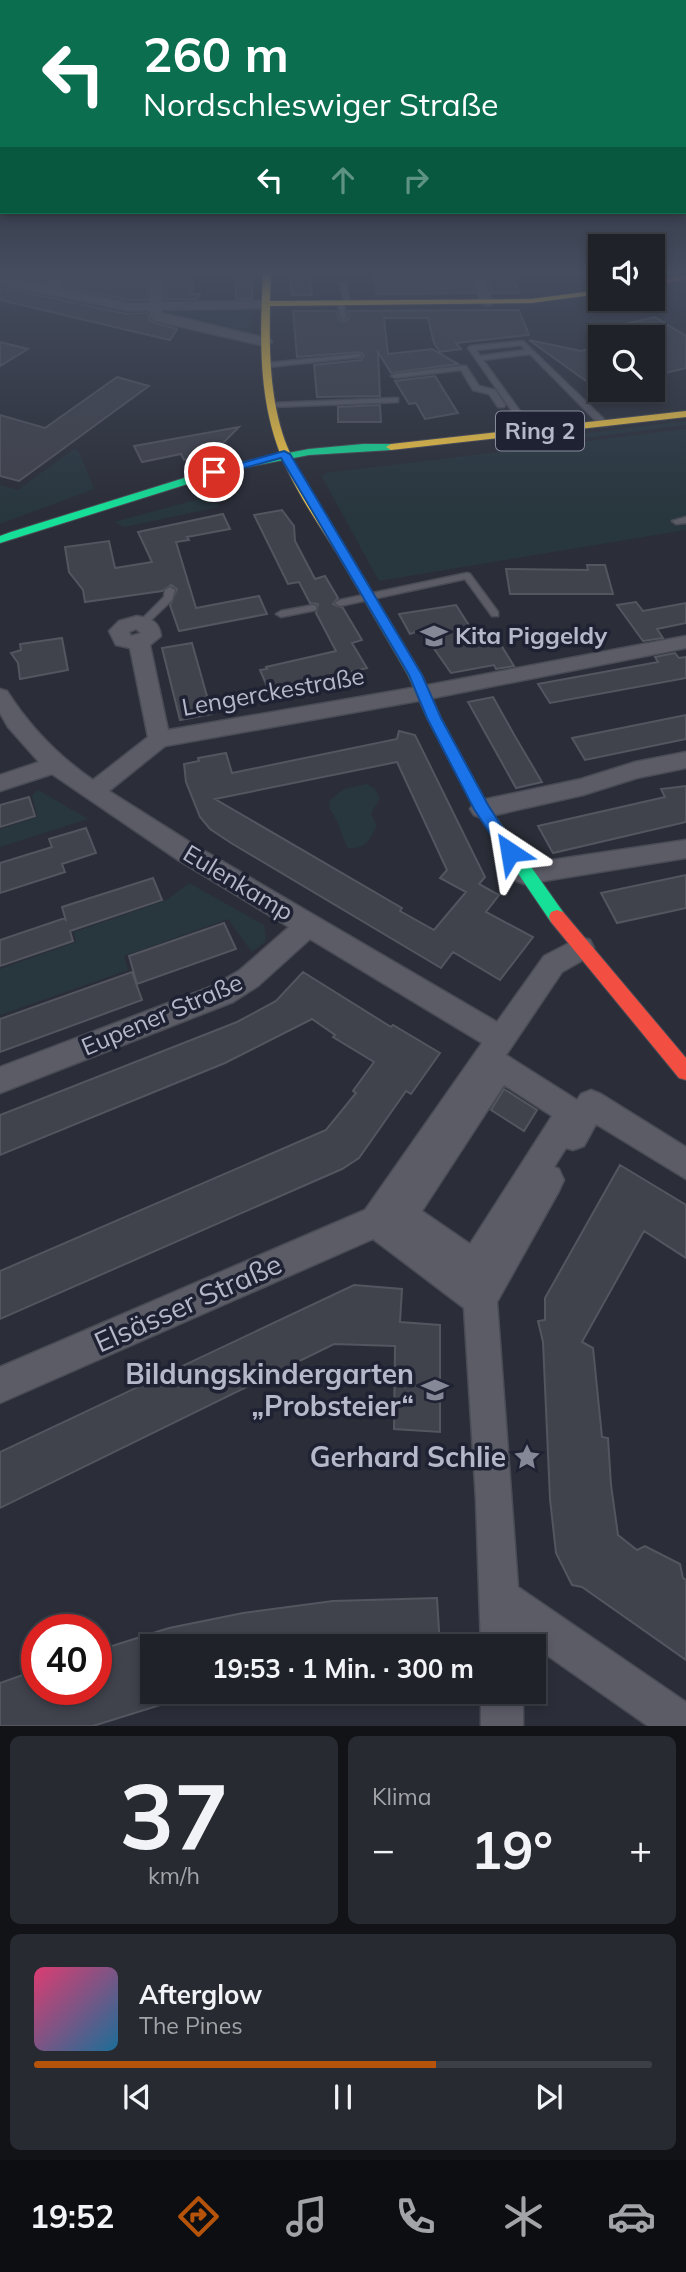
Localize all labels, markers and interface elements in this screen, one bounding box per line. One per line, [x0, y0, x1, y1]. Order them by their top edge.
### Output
text: 260 m [143, 23, 289, 84]
icon: left [28, 28, 119, 119]
text: Nordschleswiger Straße [143, 84, 498, 124]
icon: left [251, 161, 289, 199]
icon: ahead [324, 161, 362, 199]
icon: right [397, 161, 435, 199]
map controls [588, 234, 665, 402]
button: sound [588, 234, 665, 311]
button: search [588, 325, 665, 402]
road number: Ring 2 [496, 412, 584, 450]
pin [184, 442, 244, 502]
icon: arrive [195, 453, 233, 491]
place label: Kita Piggeldy [455, 620, 608, 650]
school or university icon: Kita Piggeldy [419, 621, 449, 651]
street label: Lengerckestraße [179, 660, 366, 722]
position arrow [473, 815, 547, 889]
street label: Eulenkamp [178, 838, 299, 927]
street label: Eupener Straße [77, 967, 247, 1062]
street label: Elsässer Straße [89, 1246, 287, 1359]
place label: Bildungskindergarten „Probsteier“ [125, 1356, 414, 1423]
school or university icon: Bildungskindergarten „Probsteier“ [420, 1375, 450, 1405]
place label: Gerhard Schlie [310, 1439, 506, 1474]
place icon: Gerhard Schlie [512, 1442, 542, 1472]
speed limit sign: 40 [21, 1614, 112, 1705]
text: 19:53 · 1 Min. · 300 m [212, 1652, 474, 1685]
text: 37 [119, 1758, 229, 1872]
text: Klima [372, 1782, 432, 1811]
text: 19° [471, 1817, 553, 1882]
text: − [372, 1825, 395, 1873]
text: + [629, 1825, 652, 1873]
text: km/h [148, 1861, 200, 1890]
text: Afterglow [139, 1978, 262, 2011]
text: The Pines [139, 2011, 243, 2040]
icon: previous [118, 2078, 156, 2116]
icon: pause [324, 2078, 362, 2116]
icon: next [530, 2078, 568, 2116]
icon: directions [174, 2192, 223, 2241]
icon: music [282, 2192, 331, 2241]
icon: phone [391, 2192, 440, 2241]
icon: climate [499, 2192, 548, 2241]
icon: car [607, 2192, 656, 2241]
text: 19:52 [30, 2196, 114, 2236]

